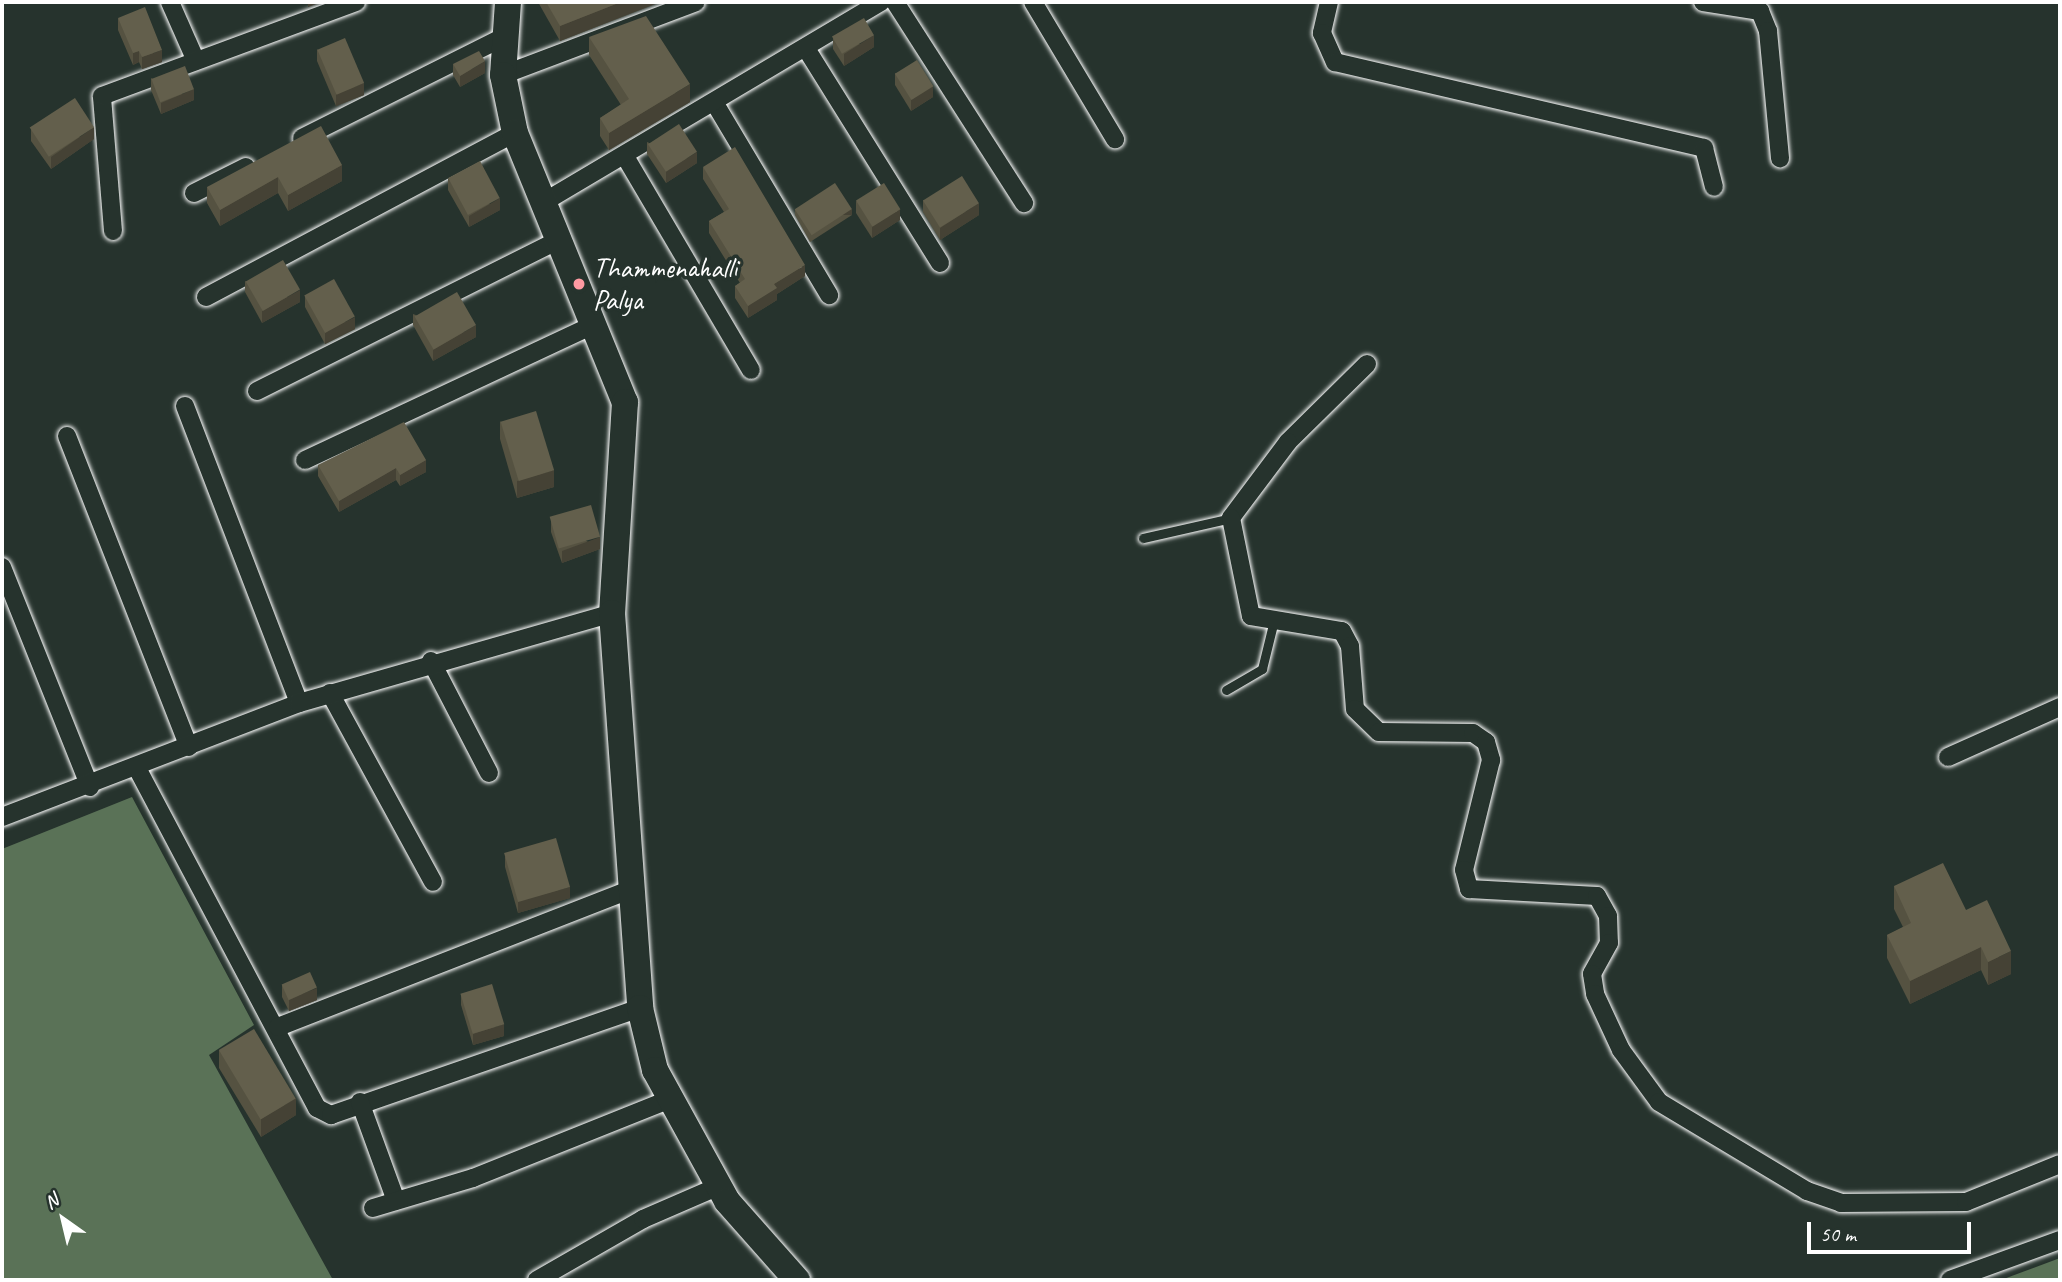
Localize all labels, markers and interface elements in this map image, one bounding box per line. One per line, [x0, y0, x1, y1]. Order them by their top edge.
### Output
place label: Thammenahalli Palya [593, 251, 737, 317]
marker: Thammenahalli Palya [571, 276, 587, 292]
north arrow [28, 1184, 98, 1254]
text: N [40, 1188, 63, 1215]
scale bar [1810, 1208, 1974, 1252]
text: 50 m [1820, 1221, 1856, 1247]

